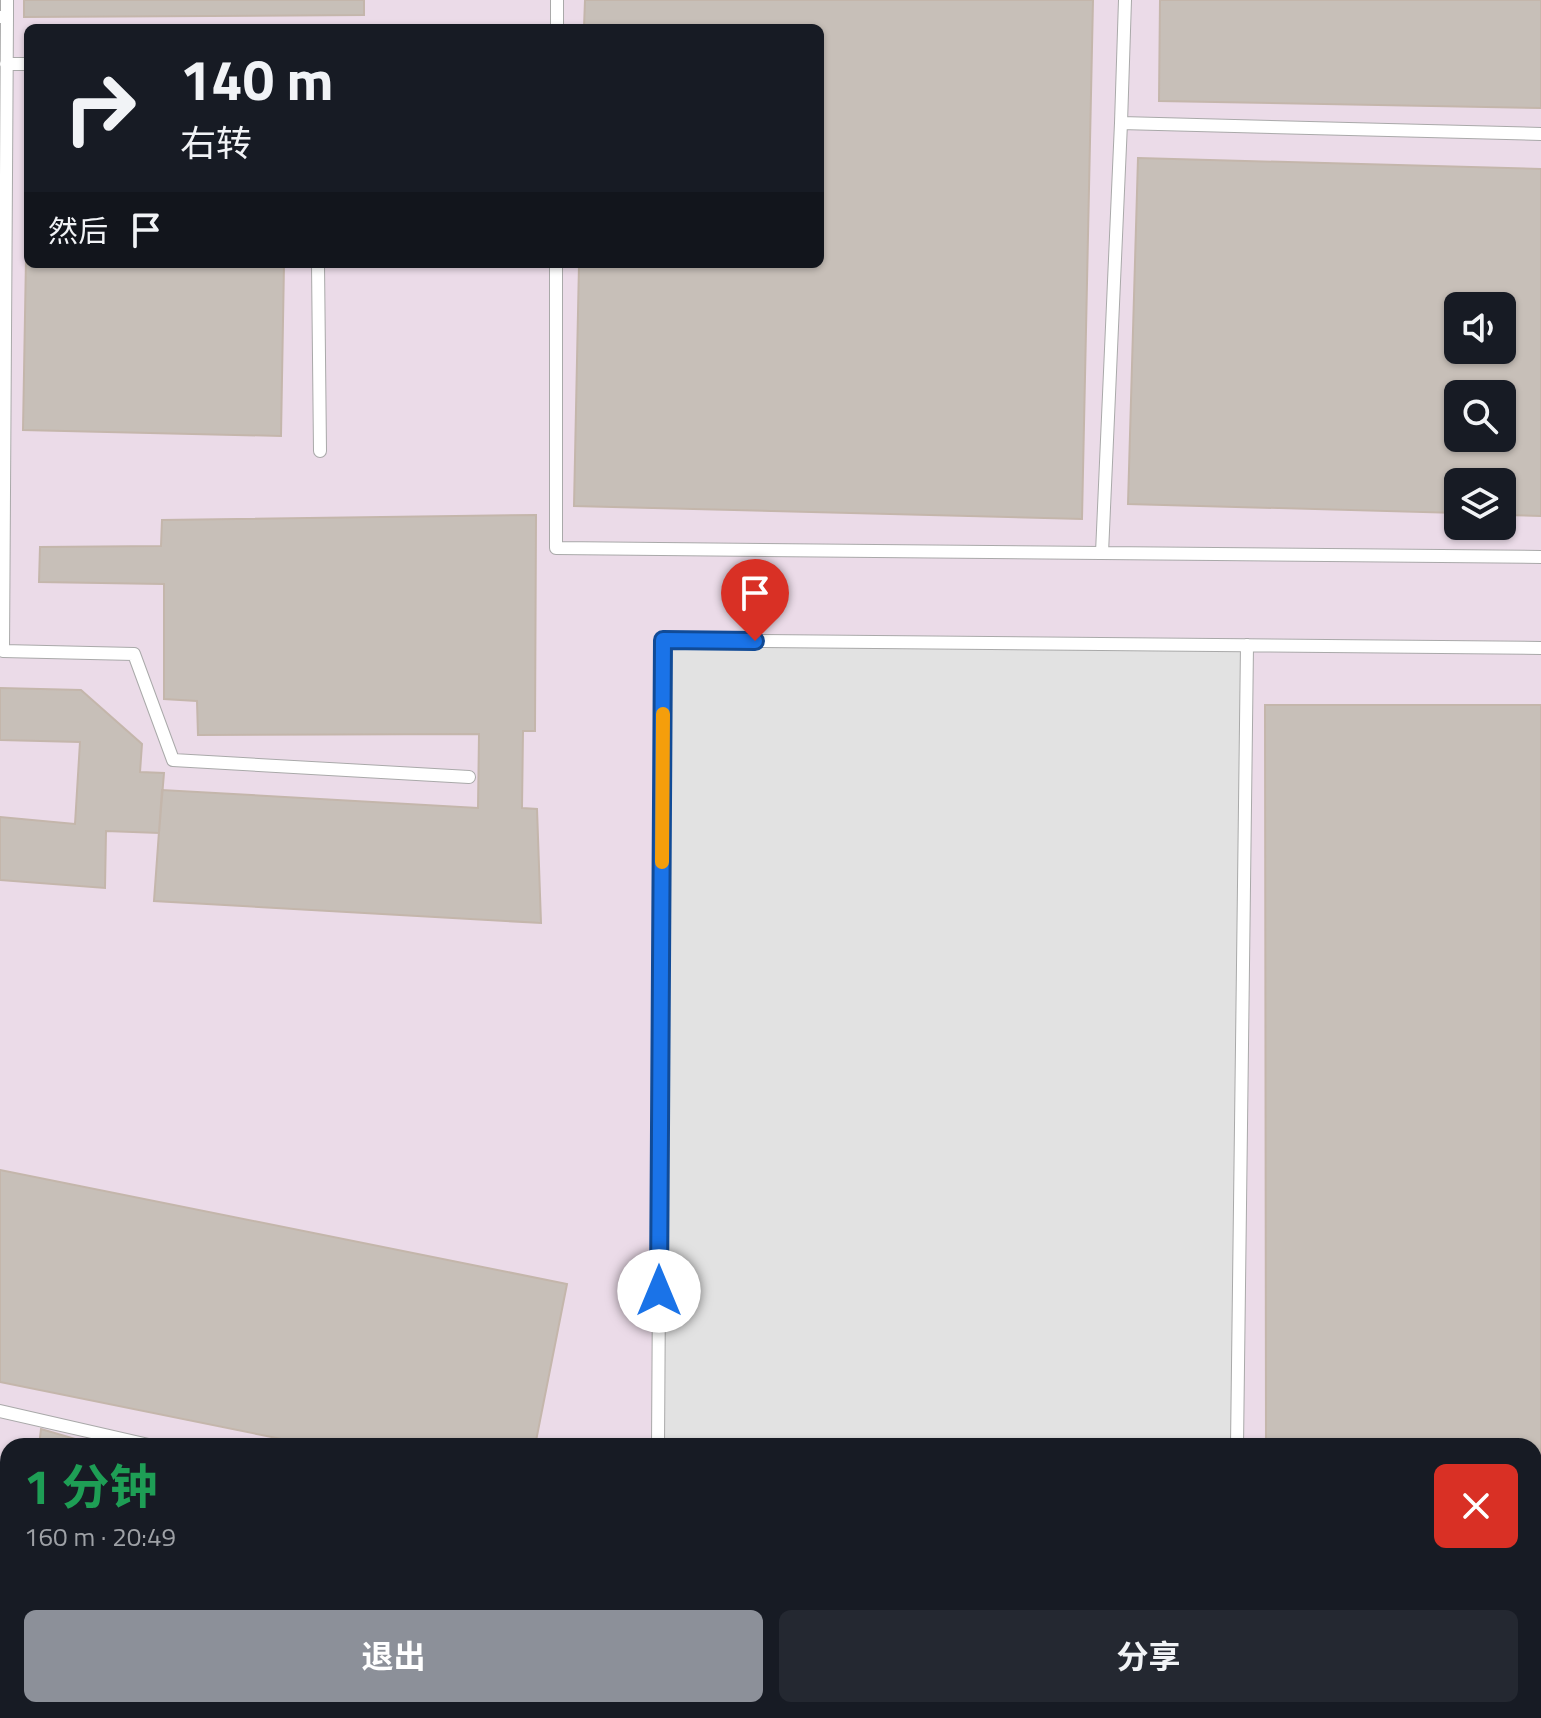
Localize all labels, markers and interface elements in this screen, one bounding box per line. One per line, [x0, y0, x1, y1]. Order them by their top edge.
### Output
text: 140 m [180, 37, 333, 122]
icon: right [48, 56, 152, 160]
text: 右转 [180, 115, 252, 170]
text: 然后 [48, 208, 108, 254]
icon: arrive [124, 208, 168, 252]
map controls [1444, 292, 1516, 540]
button: sound [1444, 292, 1516, 364]
button: search [1444, 380, 1516, 452]
button: layers [1444, 468, 1516, 540]
pin [721, 559, 789, 641]
icon: arrive [733, 571, 777, 615]
position arrow [617, 1249, 701, 1333]
text: 1 分钟 [24, 1450, 157, 1523]
button: close [1434, 1464, 1518, 1548]
text: 160 m · 20:49 [24, 1517, 176, 1556]
button: 退出 [24, 1610, 763, 1702]
button: 分享 [779, 1610, 1518, 1702]

